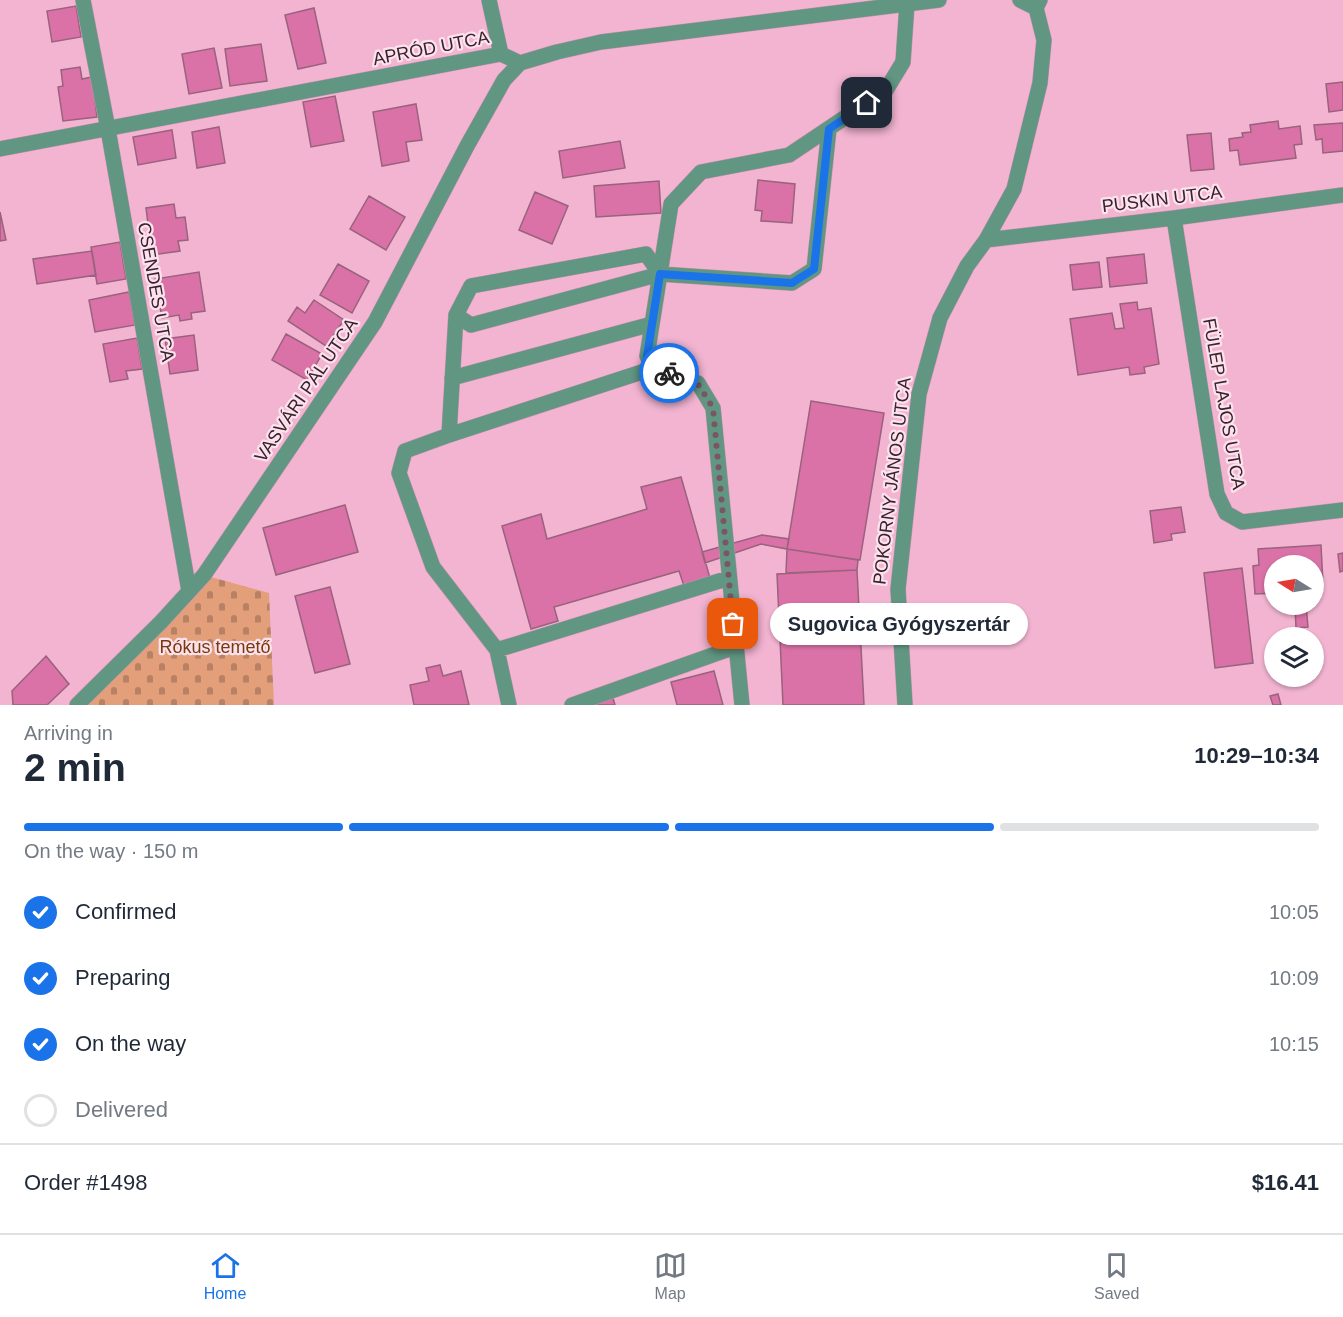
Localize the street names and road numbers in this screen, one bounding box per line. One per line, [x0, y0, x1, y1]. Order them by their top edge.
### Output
street label: APRÓD UTCA [371, 26, 491, 69]
street label: PUSKIN UTCA [1101, 182, 1223, 216]
street label: CSENDES UTCA [134, 221, 178, 363]
street label: VASVÁRI PÁL UTCA [250, 314, 362, 466]
street label: FÜLEP LAJOS UTCA [1199, 317, 1249, 491]
street label: POKORNY JÁNOS UTCA [869, 376, 915, 586]

